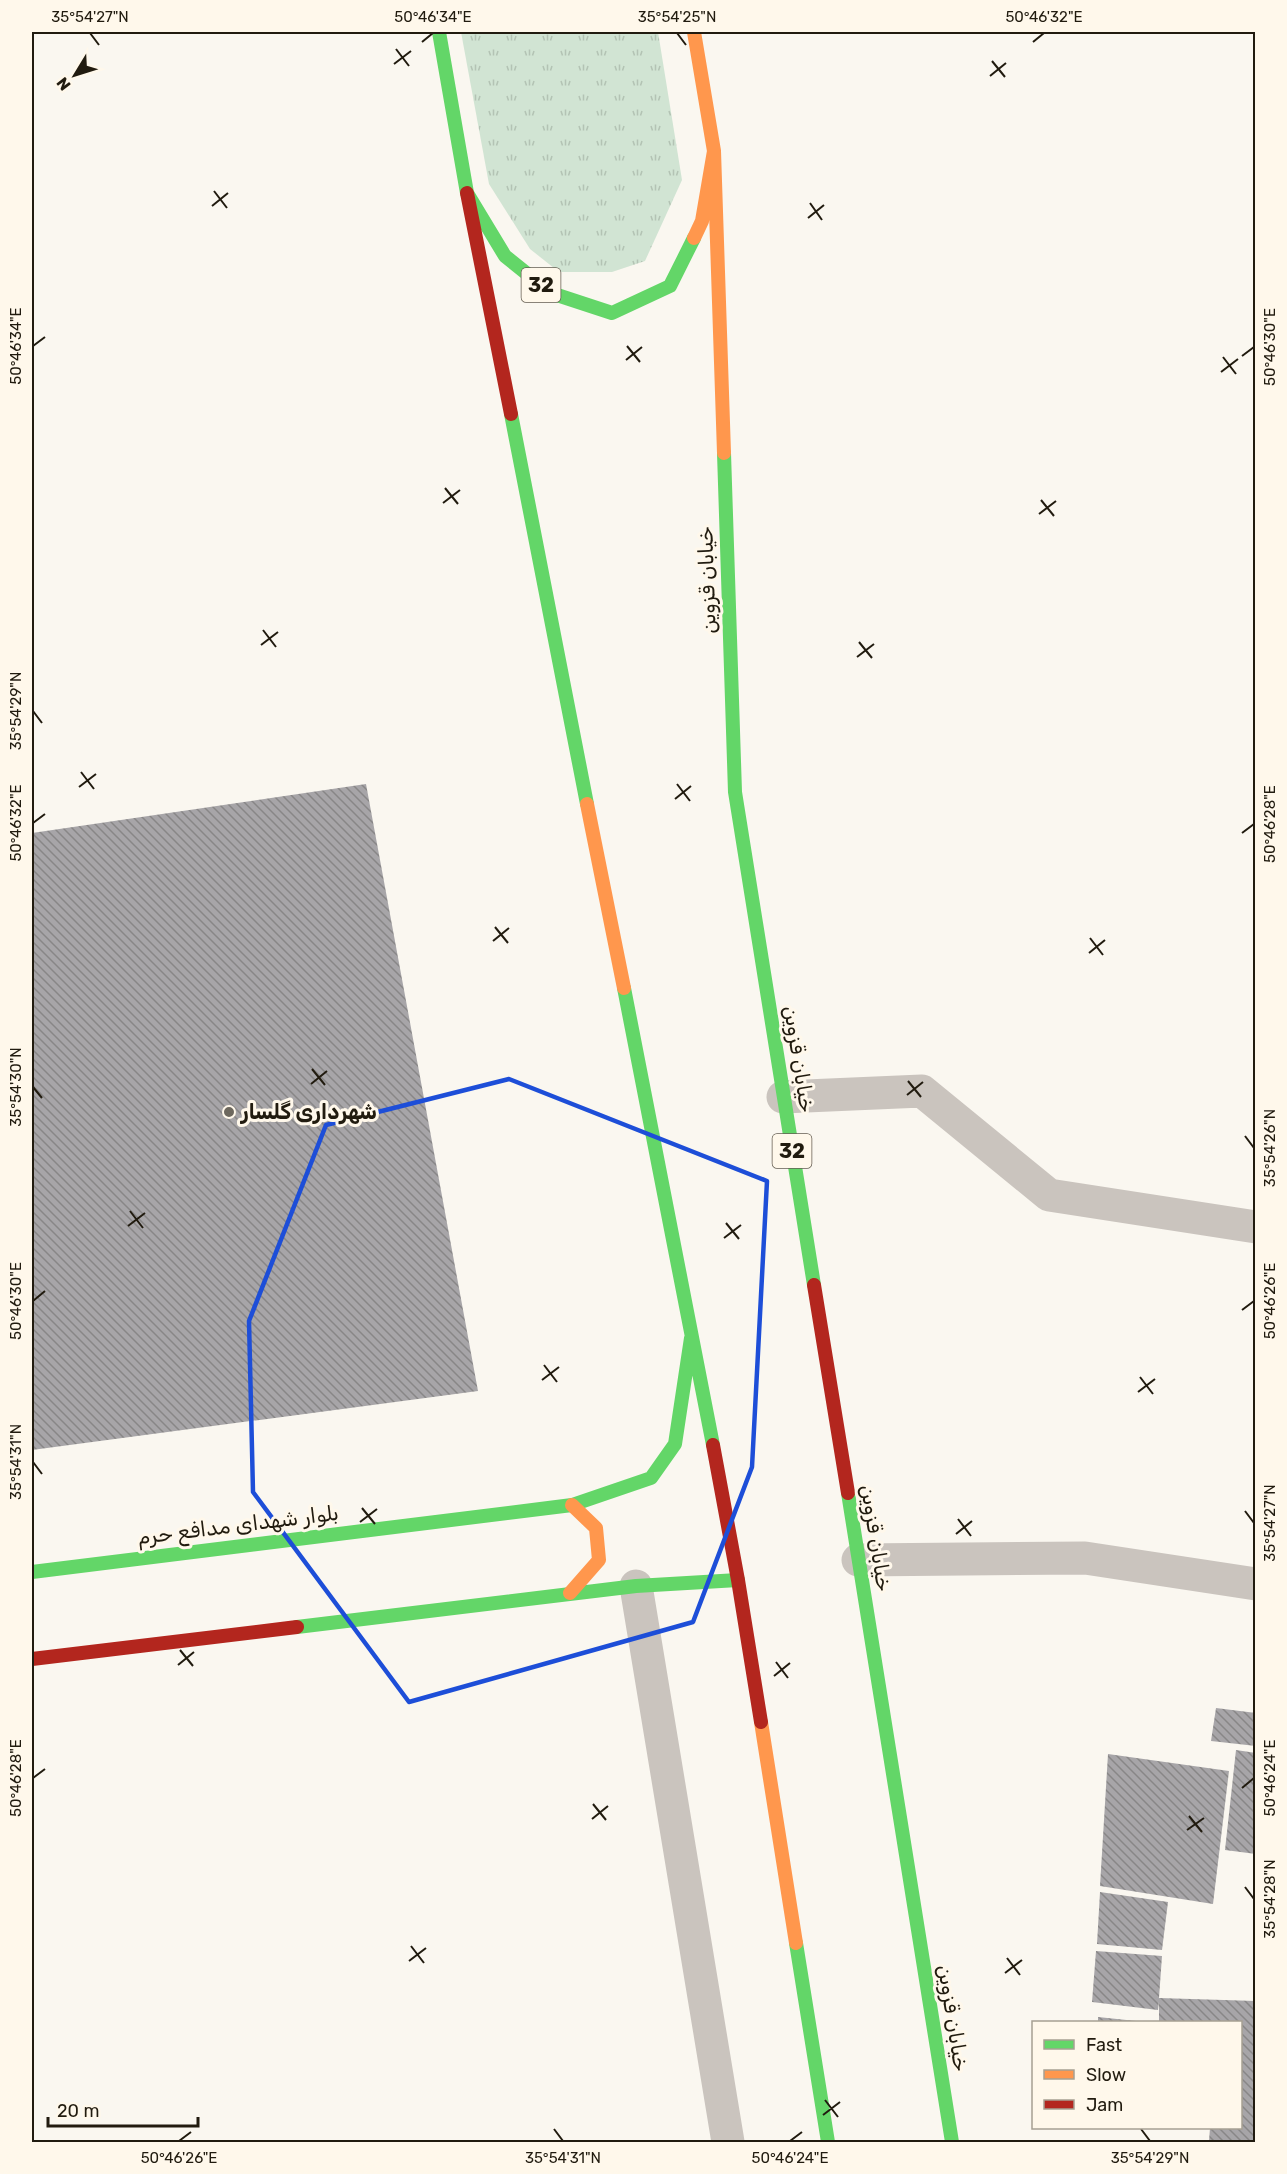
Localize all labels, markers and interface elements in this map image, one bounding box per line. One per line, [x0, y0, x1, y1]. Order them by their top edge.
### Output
text: 35°54'27"N [51, 8, 129, 26]
text: 50°46'34"E [394, 8, 472, 26]
text: 35°54'25"N [638, 8, 716, 26]
text: 50°46'32"E [1005, 8, 1083, 26]
north arrow [45, 45, 105, 105]
text: N [53, 74, 75, 94]
road number: 32 [522, 268, 560, 302]
text: 50°46'34"E [7, 307, 25, 385]
text: 50°46'30"E [1261, 308, 1279, 386]
street label: خیابان قزوین [692, 526, 722, 634]
text: 35°54'29"N [7, 672, 25, 750]
text: 50°46'32"E [7, 784, 25, 862]
text: 50°46'28"E [1261, 785, 1279, 863]
street label: خیابان قزوین [778, 1004, 820, 1114]
text: 35°54'30"N [7, 1047, 25, 1127]
place label: شهرداری گلسار [239, 1099, 377, 1125]
marker: شهرداری گلسار [222, 1105, 236, 1119]
text: 35°54'26"N [1261, 1109, 1279, 1187]
road number: 32 [772, 1134, 812, 1168]
text: 50°46'30"E [7, 1262, 25, 1340]
text: 50°46'26"E [1261, 1263, 1279, 1339]
text: 35°54'31"N [7, 1424, 25, 1500]
street label: خیابان قزوین [855, 1483, 897, 1593]
text: 35°54'27"N [1261, 1484, 1279, 1562]
street label: بلوار شهدای مدافع حرم [136, 1500, 340, 1552]
text: 50°46'28"E [7, 1739, 25, 1817]
text: 50°46'24"E [1261, 1739, 1279, 1817]
text: 35°54'28"N [1261, 1859, 1279, 1939]
street label: خیابان قزوین [932, 1963, 974, 2073]
legend [1032, 2021, 1242, 2129]
text: Fast [1086, 2034, 1122, 2056]
text: Slow [1086, 2064, 1126, 2086]
scale bar [48, 2090, 198, 2128]
text: Jam [1086, 2094, 1123, 2116]
text: 20 m [57, 2100, 99, 2122]
text: 50°46'26"E [141, 2149, 217, 2167]
text: 35°54'31"N [525, 2149, 601, 2167]
text: 50°46'24"E [751, 2149, 829, 2167]
text: 35°54'29"N [1111, 2149, 1189, 2167]

